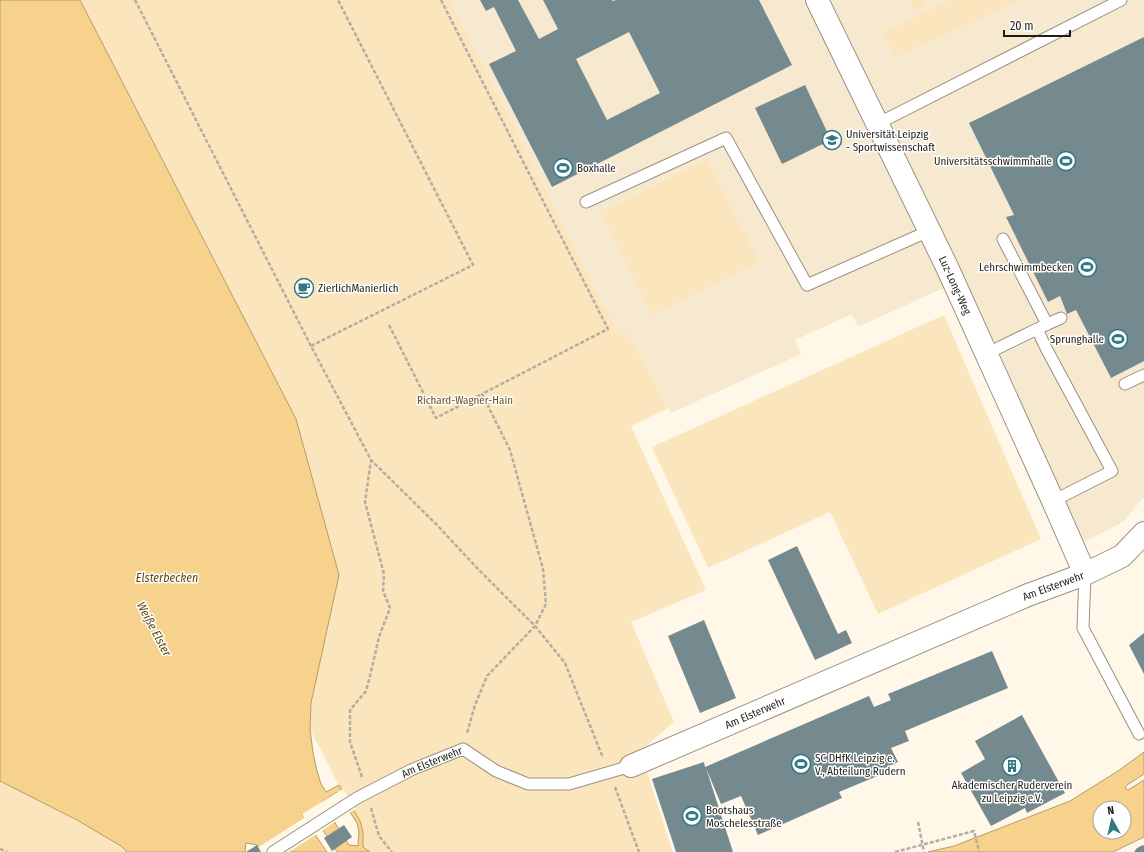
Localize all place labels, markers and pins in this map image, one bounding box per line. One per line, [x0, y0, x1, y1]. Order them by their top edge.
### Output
place label: Universität Leipzig - Sportwissenschaft [846, 128, 936, 154]
school or university icon: Universität Leipzig - Sportwissenschaft [821, 129, 843, 151]
sports icon: Universitätsschwimmhalle [1055, 150, 1077, 172]
place label: Universitätsschwimmhalle [934, 155, 1052, 168]
sports icon: Boxhalle [552, 157, 574, 179]
place label: Boxhalle [577, 162, 616, 175]
sports icon: Lehrschwimmbecken [1076, 256, 1098, 278]
place label: Lehrschwimmbecken [979, 261, 1073, 274]
cafe icon: ZierlichManierlich [293, 277, 315, 299]
place label: ZierlichManierlich [318, 282, 399, 295]
sports icon: Sprunghalle [1107, 328, 1129, 350]
place label: Sprunghalle [1050, 333, 1104, 346]
place label: SC DHfK Leipzig e. V., Abteilung Rudern [815, 752, 905, 778]
sports icon: SC DHfK Leipzig e. V., Abteilung Rudern [790, 753, 812, 775]
building icon: Akademischer Ruderverein zu Leipzig e.V. [1001, 755, 1023, 777]
place label: Akademischer Ruderverein zu Leipzig e.V. [952, 779, 1072, 805]
place label: Bootshaus Moschelesstraße [706, 804, 782, 830]
sports icon: Bootshaus Moschelesstraße [681, 805, 703, 827]

